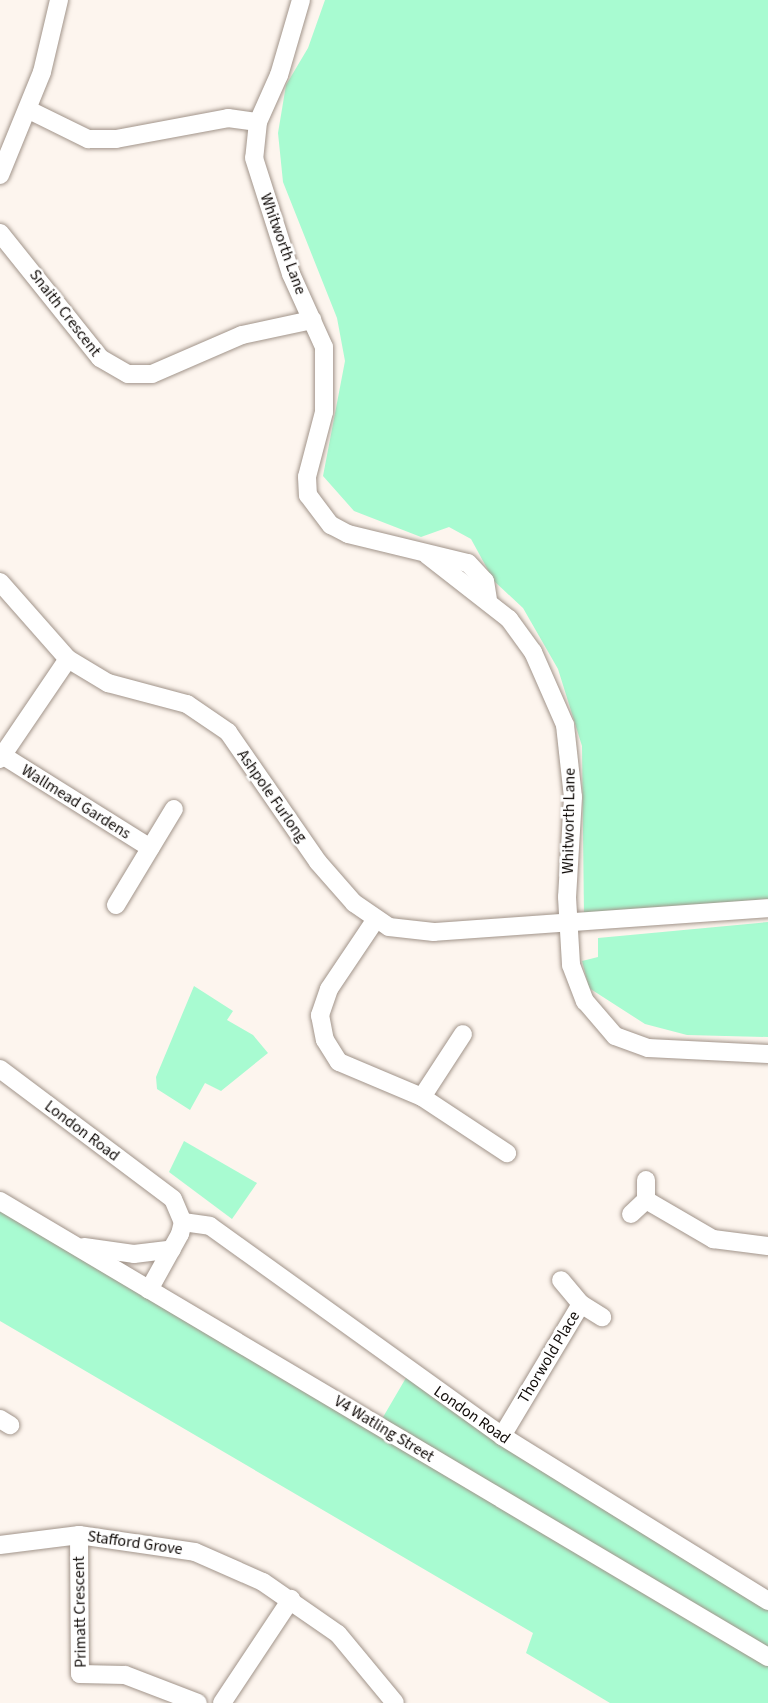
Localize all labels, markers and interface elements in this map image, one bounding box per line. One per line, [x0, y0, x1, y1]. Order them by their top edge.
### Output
street label: Whitworth Lane [256, 191, 310, 297]
street label: Snaith Crescent [25, 266, 105, 360]
street label: Ashpole Furlong [233, 746, 311, 846]
street label: Wallmead Gardens [18, 761, 134, 843]
street label: Whitworth Lane [558, 768, 580, 874]
street label: London Road [41, 1097, 123, 1165]
street label: Thorwold Place [514, 1307, 584, 1407]
street label: London Road [430, 1382, 514, 1448]
street label: V4 Watling Street [331, 1392, 437, 1466]
street label: Stafford Grove [86, 1527, 184, 1559]
street label: Primatt Crescent [69, 1556, 91, 1668]

